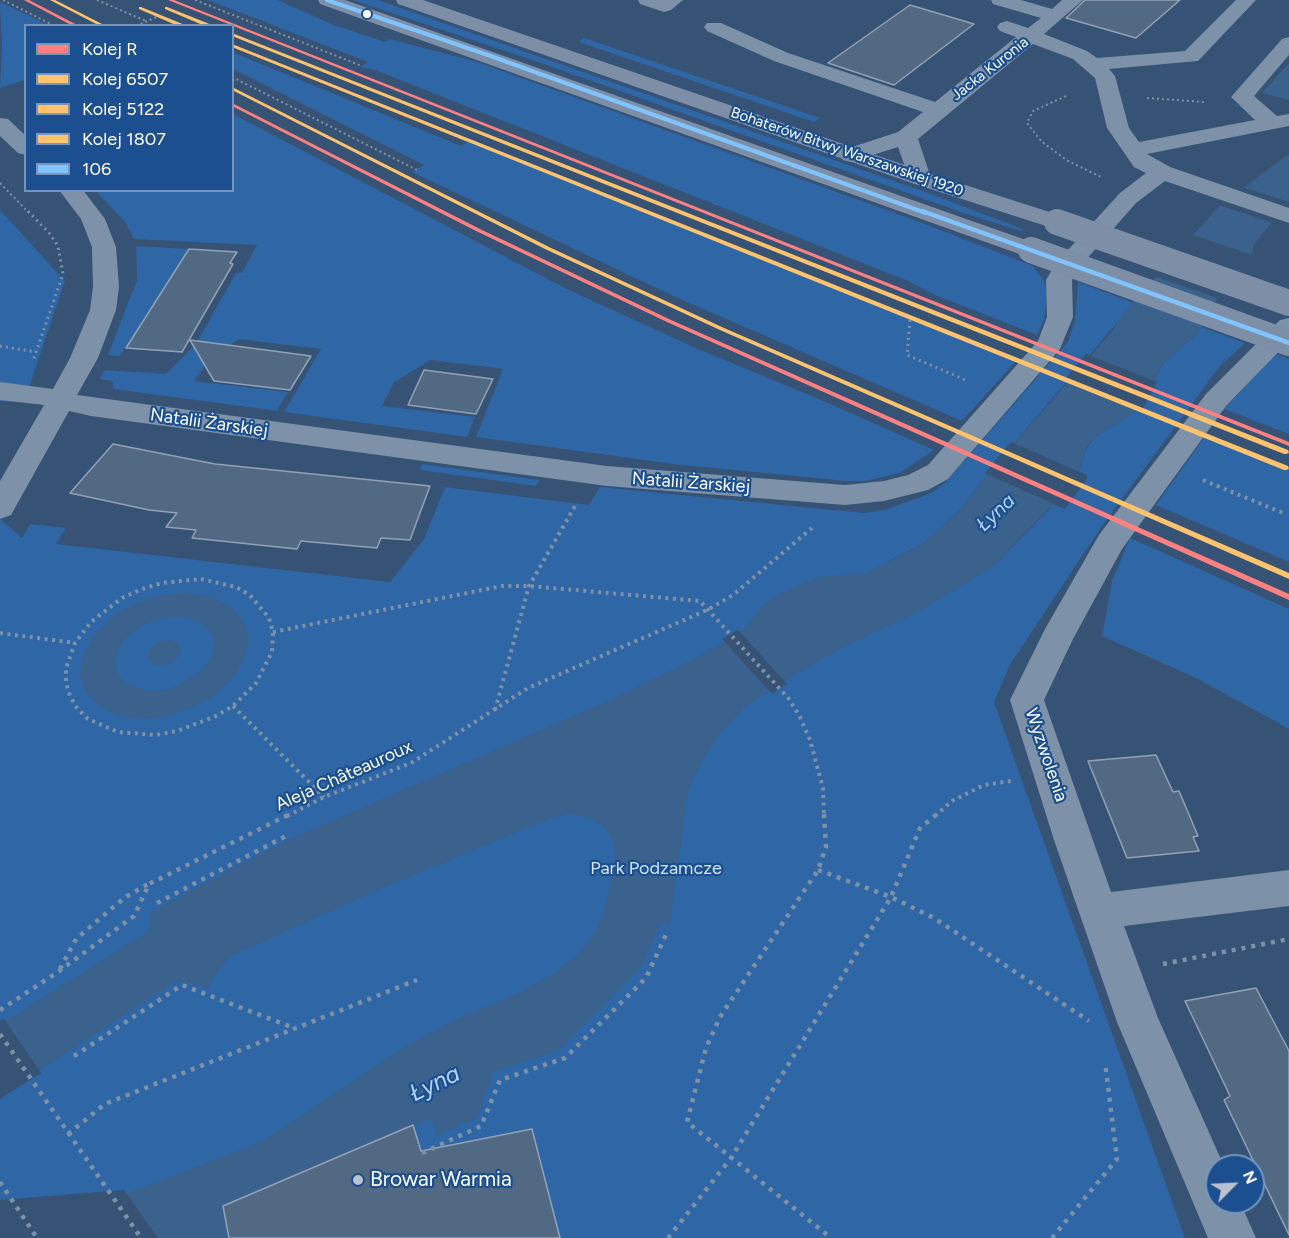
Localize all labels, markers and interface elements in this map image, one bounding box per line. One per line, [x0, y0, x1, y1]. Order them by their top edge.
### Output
unlabelled marker [361, 8, 373, 20]
legend [24, 24, 234, 192]
street label: Jacka Kuronia [948, 33, 1032, 105]
text: Kolej R [82, 38, 138, 60]
text: Kolej 6507 [82, 68, 168, 90]
text: Kolej 5122 [82, 98, 164, 120]
street label: Bohaterów Bitwy Warszawskiej 1920 [728, 104, 966, 200]
text: Kolej 1807 [82, 128, 166, 150]
text: 106 [82, 158, 111, 180]
street label: Natalii Żarskiej [149, 404, 269, 442]
street label: Natalii Żarskiej [631, 468, 751, 498]
water label: Łyna [972, 489, 1020, 537]
street label: Wyzwolenia [1020, 706, 1072, 804]
street label: Aleja Châteauroux [272, 736, 416, 816]
park label: Park Podzamcze [590, 858, 722, 880]
water label: Łyna [405, 1060, 465, 1108]
north arrow [1205, 1154, 1265, 1214]
place label: Browar Warmia [370, 1167, 512, 1193]
text: N [1239, 1168, 1261, 1187]
marker: Browar Warmia [351, 1173, 365, 1187]

